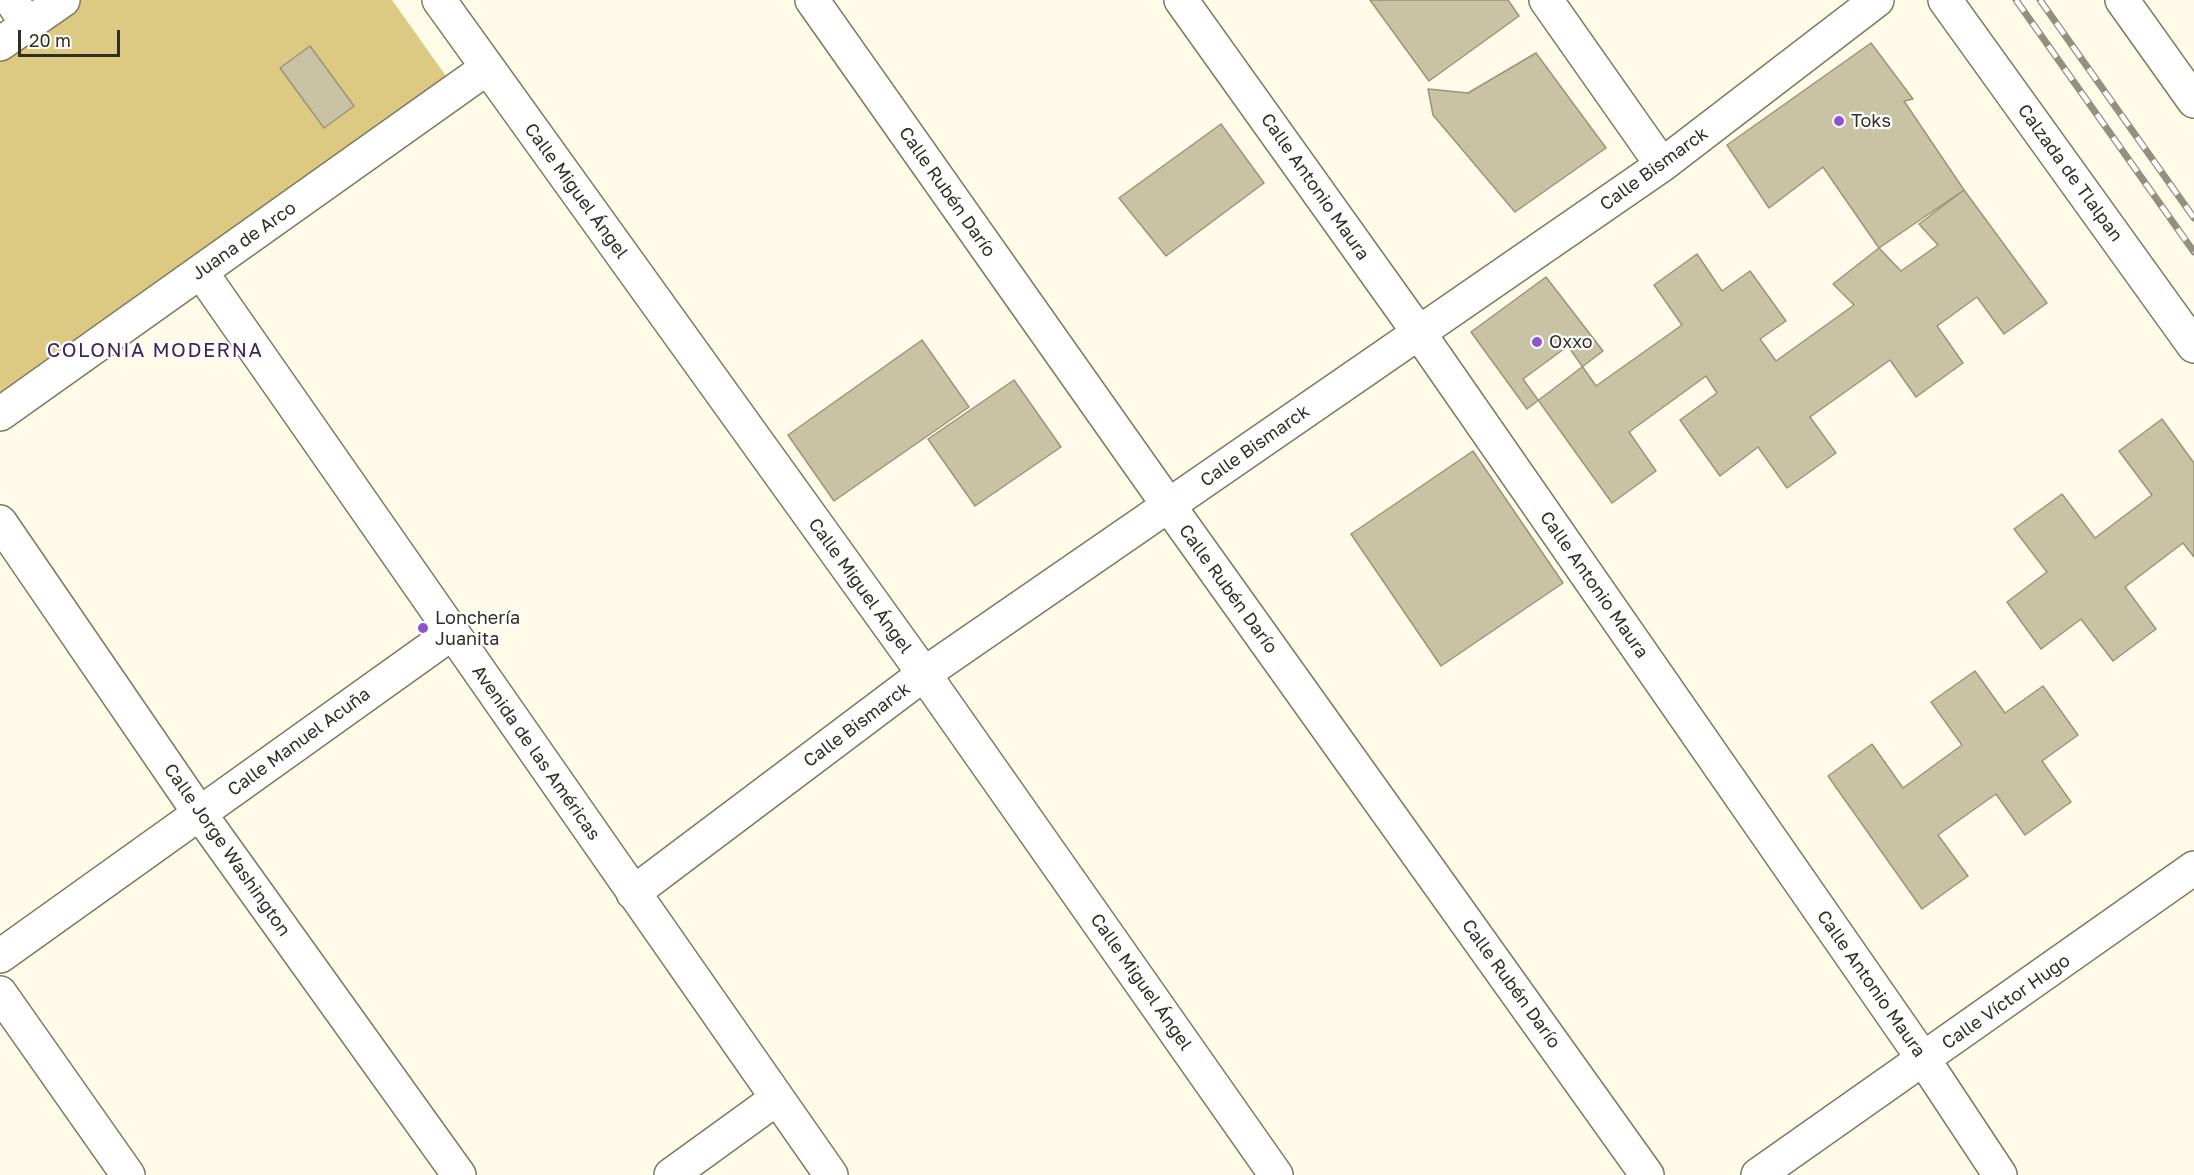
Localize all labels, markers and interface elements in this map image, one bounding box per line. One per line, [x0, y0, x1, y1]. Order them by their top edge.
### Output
scale bar [21, 18, 123, 56]
text: 20 m [29, 29, 71, 51]
street label: Calzada de Tlalpan [2013, 100, 2127, 246]
street label: Calle Antonio Maura [1256, 109, 1374, 265]
place label: Toks [1851, 110, 1891, 132]
marker: Toks [1832, 114, 1846, 128]
street label: Calle Miguel Ángel [520, 119, 632, 263]
street label: Calle Rubén Darío [894, 123, 1000, 261]
street label: Calle Bismarck [1596, 123, 1712, 215]
street label: Juana de Arco [188, 197, 300, 285]
place label: Oxxo [1549, 331, 1593, 353]
marker: Oxxo [1530, 335, 1544, 349]
district label: COLONIA MODERNA [47, 339, 263, 363]
street label: Calle Bismarck [1196, 400, 1314, 492]
street label: Calle Antonio Maura [1535, 507, 1653, 663]
street label: Calle Miguel Ángel [804, 514, 916, 658]
street label: Calle Rubén Darío [1174, 520, 1282, 658]
place label: Lonchería Juanita [435, 607, 520, 650]
marker: Lonchería Juanita [416, 621, 430, 635]
street label: Avenida de las Américas [467, 661, 605, 845]
street label: Calle Bismarck [799, 678, 915, 772]
street label: Calle Manuel Acuña [224, 683, 374, 801]
street label: Calle Jorge Washington [159, 760, 295, 940]
street label: Calle Antonio Maura [1812, 906, 1930, 1062]
street label: Calle Miguel Ángel [1086, 909, 1196, 1055]
street label: Calle Rubén Darío [1457, 915, 1565, 1053]
street label: Calle Víctor Hugo [1938, 950, 2074, 1054]

